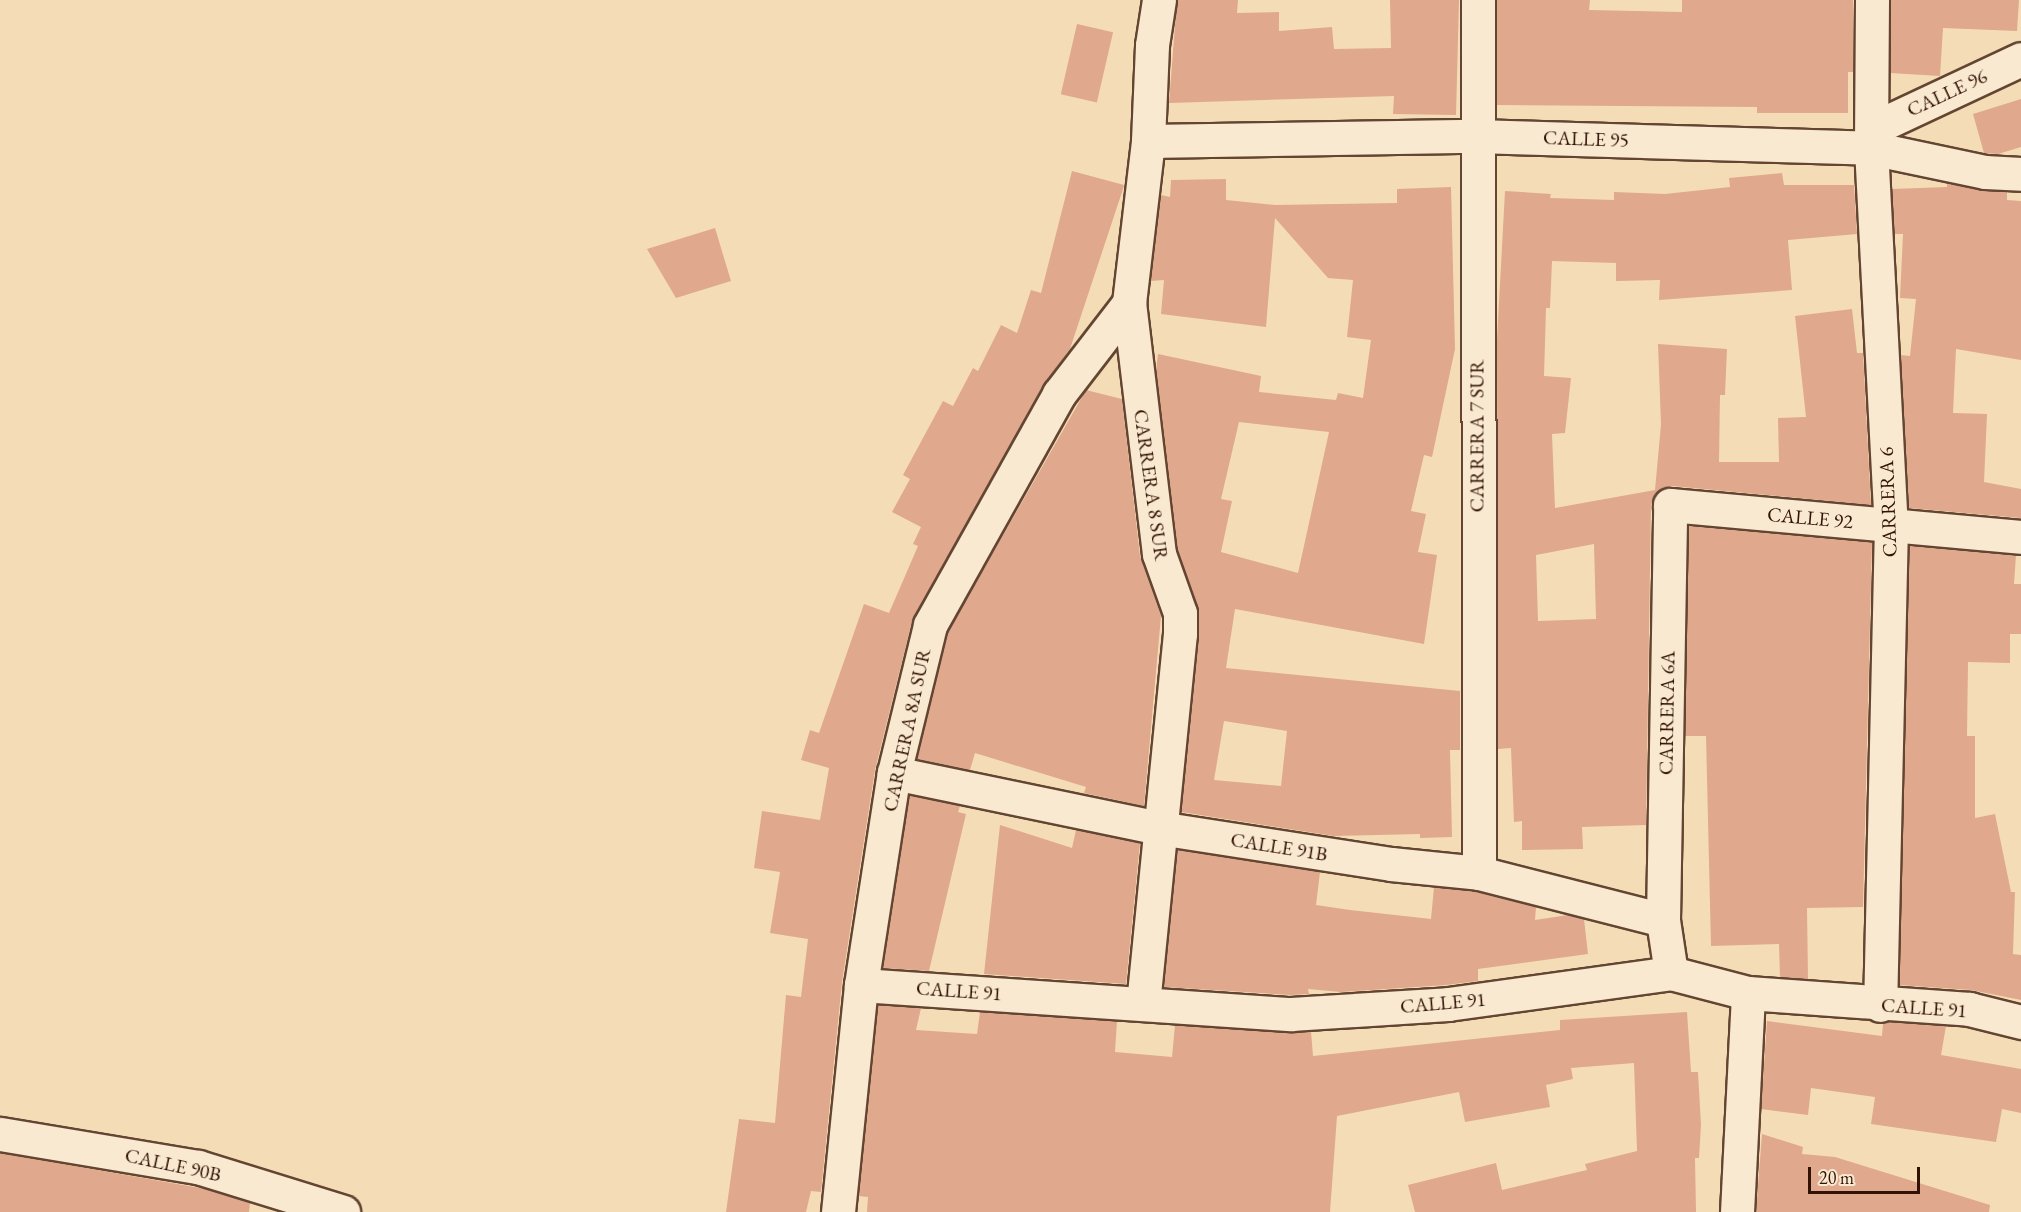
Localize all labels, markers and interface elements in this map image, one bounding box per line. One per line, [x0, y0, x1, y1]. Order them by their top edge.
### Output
street label: CALLE 96 [1903, 64, 1991, 122]
street label: CALLE 95 [1543, 126, 1629, 152]
street label: CARRERA 7 SUR [1465, 360, 1489, 512]
street label: CARRERA 8 SUR [1128, 408, 1174, 562]
street label: CARRERA 6 [1874, 446, 1902, 558]
street label: CALLE 92 [1766, 502, 1854, 534]
street label: CARRERA 8A SUR [878, 646, 936, 814]
street label: CARRERA 6A [1654, 651, 1680, 775]
street label: CALLE 91B [1229, 828, 1329, 866]
street label: CALLE 91 [915, 976, 1003, 1006]
street label: CALLE 91 [1399, 987, 1487, 1019]
street label: CALLE 91 [1880, 993, 1968, 1023]
street label: CALLE 90B [123, 1143, 223, 1187]
scale bar [1811, 1155, 1924, 1193]
text: 20 m [1819, 1166, 1854, 1189]

